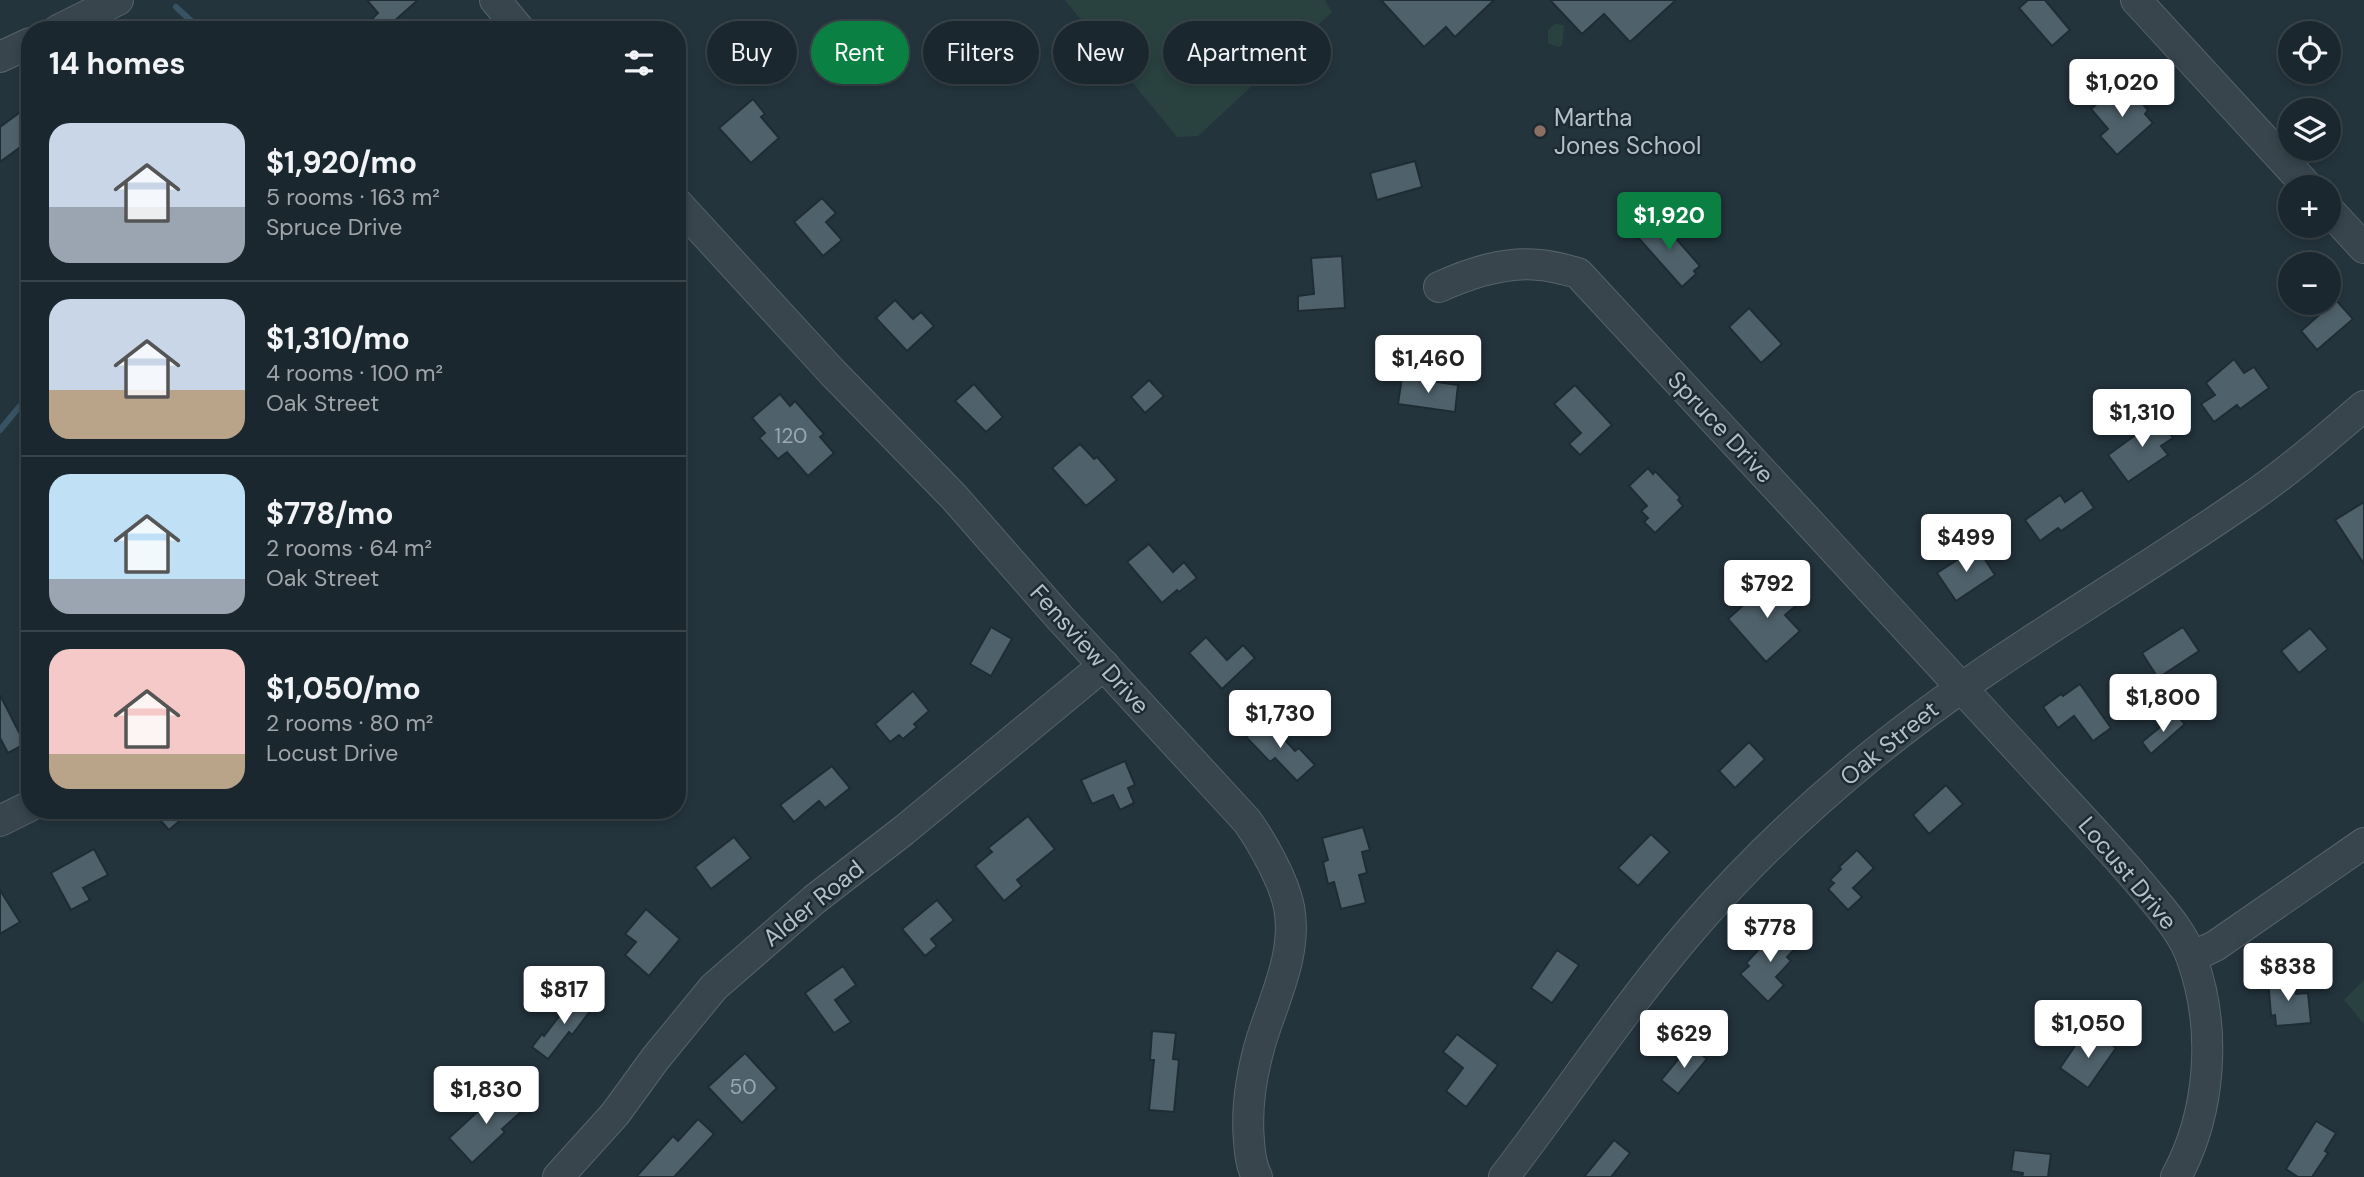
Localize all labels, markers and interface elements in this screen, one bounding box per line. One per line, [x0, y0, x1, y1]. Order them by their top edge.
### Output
chip: Buy [707, 21, 797, 84]
chip: Rent [811, 21, 909, 84]
chip: Filters [923, 21, 1039, 84]
chip: New [1053, 21, 1149, 84]
chip: Apartment [1163, 21, 1331, 84]
map controls [2278, 21, 2341, 315]
button: locate [2278, 21, 2341, 84]
text: 14 homes [49, 44, 186, 83]
icon: filters [620, 44, 658, 82]
pin: $1,020 [2065, 60, 2179, 119]
text: $1,020 [2085, 67, 2159, 97]
button: layers [2278, 98, 2341, 161]
place label: Martha Jones School [1554, 102, 1701, 161]
marker: Martha Jones School [1532, 123, 1548, 139]
text: $1,920/mo [266, 143, 417, 182]
icon: home [105, 151, 189, 235]
button: + [2278, 175, 2341, 238]
text: 5 rooms · 163 m² [266, 182, 440, 212]
pin: $1,920 [1612, 192, 1726, 252]
text: $1,920 [1633, 200, 1705, 230]
text: Spruce Drive [266, 212, 402, 242]
button: − [2278, 252, 2341, 315]
text: $1,310/mo [266, 319, 410, 358]
icon: home [105, 327, 189, 411]
pin: $1,460 [1371, 336, 1485, 395]
text: $1,460 [1391, 343, 1465, 373]
text: 4 rooms · 100 m² [266, 358, 443, 388]
street label: Spruce Drive [1661, 364, 1781, 490]
text: Oak Street [266, 388, 379, 418]
pin: $1,310 [2085, 390, 2199, 449]
text: $1,310 [2109, 397, 2175, 427]
house number: 120 [775, 422, 807, 450]
text: $778/mo [266, 494, 393, 533]
icon: home [105, 502, 189, 586]
pin: $499 [1925, 514, 2007, 574]
text: $499 [1937, 522, 1995, 552]
text: 2 rooms · 64 m² [266, 533, 432, 563]
pin: $792 [1726, 560, 1808, 620]
text: Oak Street [266, 563, 379, 593]
text: $792 [1740, 568, 1794, 598]
street label: Fensview Drive [1024, 578, 1156, 720]
text: $1,050/mo [266, 669, 421, 708]
pin: $1,800 [2106, 674, 2220, 734]
icon: home [105, 677, 189, 761]
text: $1,800 [2126, 682, 2200, 712]
pin: $1,730 [1223, 690, 1337, 750]
street label: Oak Street [1833, 694, 1945, 792]
text: $1,730 [1245, 698, 1315, 728]
text: 2 rooms · 80 m² [266, 708, 433, 738]
text: Locust Drive [266, 738, 398, 768]
street label: Locust Drive [2072, 810, 2184, 936]
street label: Alder Road [756, 853, 870, 953]
pin: $778 [1729, 904, 1811, 964]
text: $778 [1744, 912, 1797, 942]
pin: $838 [2247, 944, 2329, 1003]
text: $838 [2260, 951, 2316, 981]
pin: $817 [523, 967, 605, 1026]
text: $817 [540, 974, 588, 1004]
pin: $1,050 [2031, 1000, 2145, 1060]
text: $1,050 [2051, 1008, 2125, 1038]
pin: $629 [1643, 1010, 1725, 1070]
text: $629 [1656, 1018, 1712, 1048]
pin: $1,830 [429, 1066, 543, 1126]
house number: 50 [729, 1073, 757, 1101]
text: $1,830 [450, 1074, 522, 1104]

